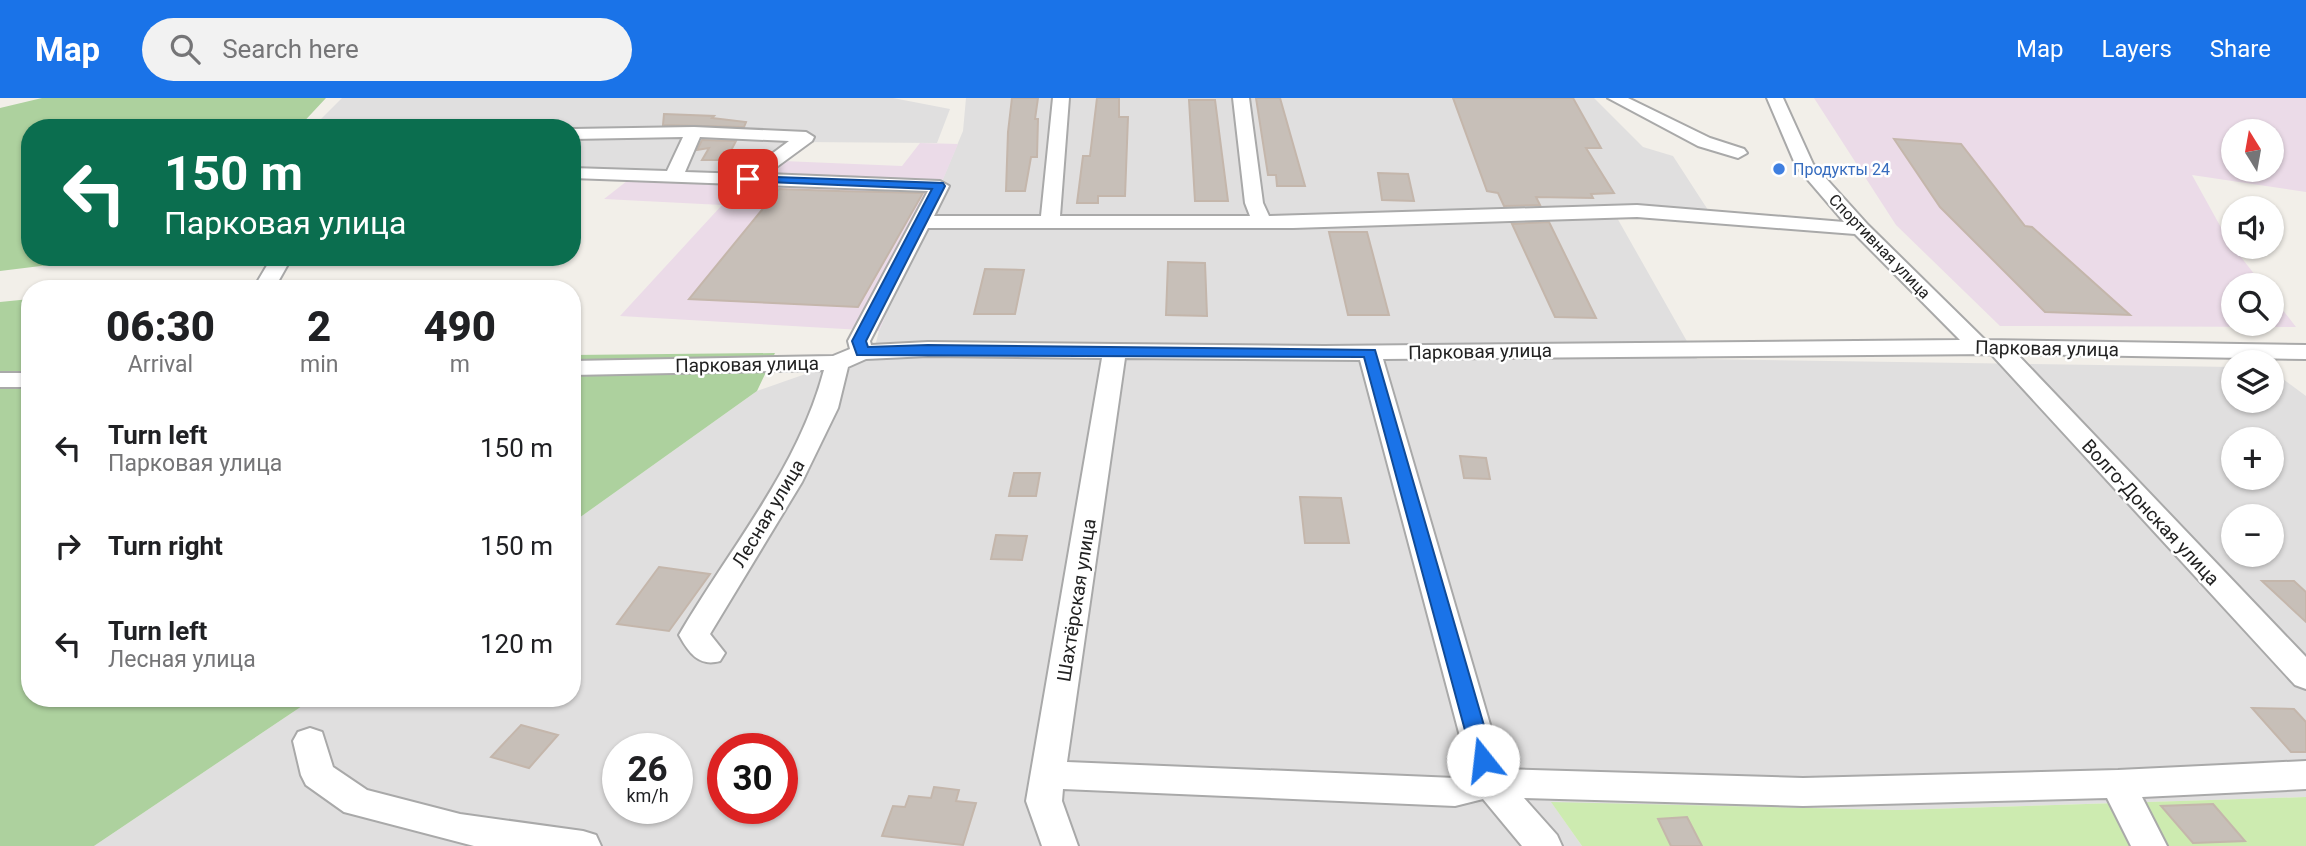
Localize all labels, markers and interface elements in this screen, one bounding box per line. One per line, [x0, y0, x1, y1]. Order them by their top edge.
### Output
search box [142, 18, 632, 81]
text: Map [35, 30, 100, 69]
icon: search [166, 30, 204, 68]
text: Search here [222, 34, 359, 64]
text: Map [2016, 35, 2064, 63]
text: Layers [2102, 35, 2172, 63]
text: Share [2210, 35, 2271, 63]
north arrow [2221, 119, 2284, 182]
map controls [2221, 119, 2284, 567]
text: 150 m [164, 145, 303, 202]
icon: left [49, 147, 140, 238]
pin [718, 149, 778, 209]
icon: arrive [729, 160, 767, 198]
place label: Продукты 24 [1793, 160, 1890, 179]
marker: Продукты 24 [1771, 161, 1787, 177]
street label: Спортивная улица [1825, 190, 1934, 303]
button: sound [2221, 196, 2284, 259]
text: Парковая улица [164, 204, 406, 242]
button: search [2221, 273, 2284, 336]
text: 06:30 [106, 302, 215, 351]
text: 2 [307, 302, 331, 351]
text: 490 [423, 302, 496, 351]
street label: Парковая улица [1975, 336, 2119, 361]
street label: Парковая улица [1408, 339, 1552, 364]
button: layers [2221, 350, 2284, 413]
text: Arrival [128, 351, 193, 378]
text: min [300, 351, 338, 378]
text: m [450, 351, 470, 378]
street label: Парковая улица [675, 352, 819, 377]
text: Turn left [108, 420, 207, 450]
button: + [2221, 427, 2284, 490]
icon: left [49, 429, 87, 467]
text: 150 m [480, 433, 553, 463]
street label: Волго-Донская улица [2077, 435, 2224, 590]
text: Парковая улица [108, 450, 282, 477]
street label: Лесная улица [727, 455, 810, 571]
button: − [2221, 504, 2284, 567]
street label: Шахтёрская улица [1052, 517, 1101, 683]
icon: right [49, 527, 87, 565]
text: Turn right [108, 531, 223, 561]
text: 150 m [480, 531, 553, 561]
text: Turn left [108, 616, 207, 646]
icon: left [49, 625, 87, 663]
text: 120 m [480, 629, 553, 659]
text: Лесная улица [108, 646, 256, 673]
position arrow [1446, 723, 1520, 797]
speed limit sign: 30 [707, 733, 798, 824]
text: 26 [627, 749, 668, 790]
text: km/h [626, 785, 669, 806]

